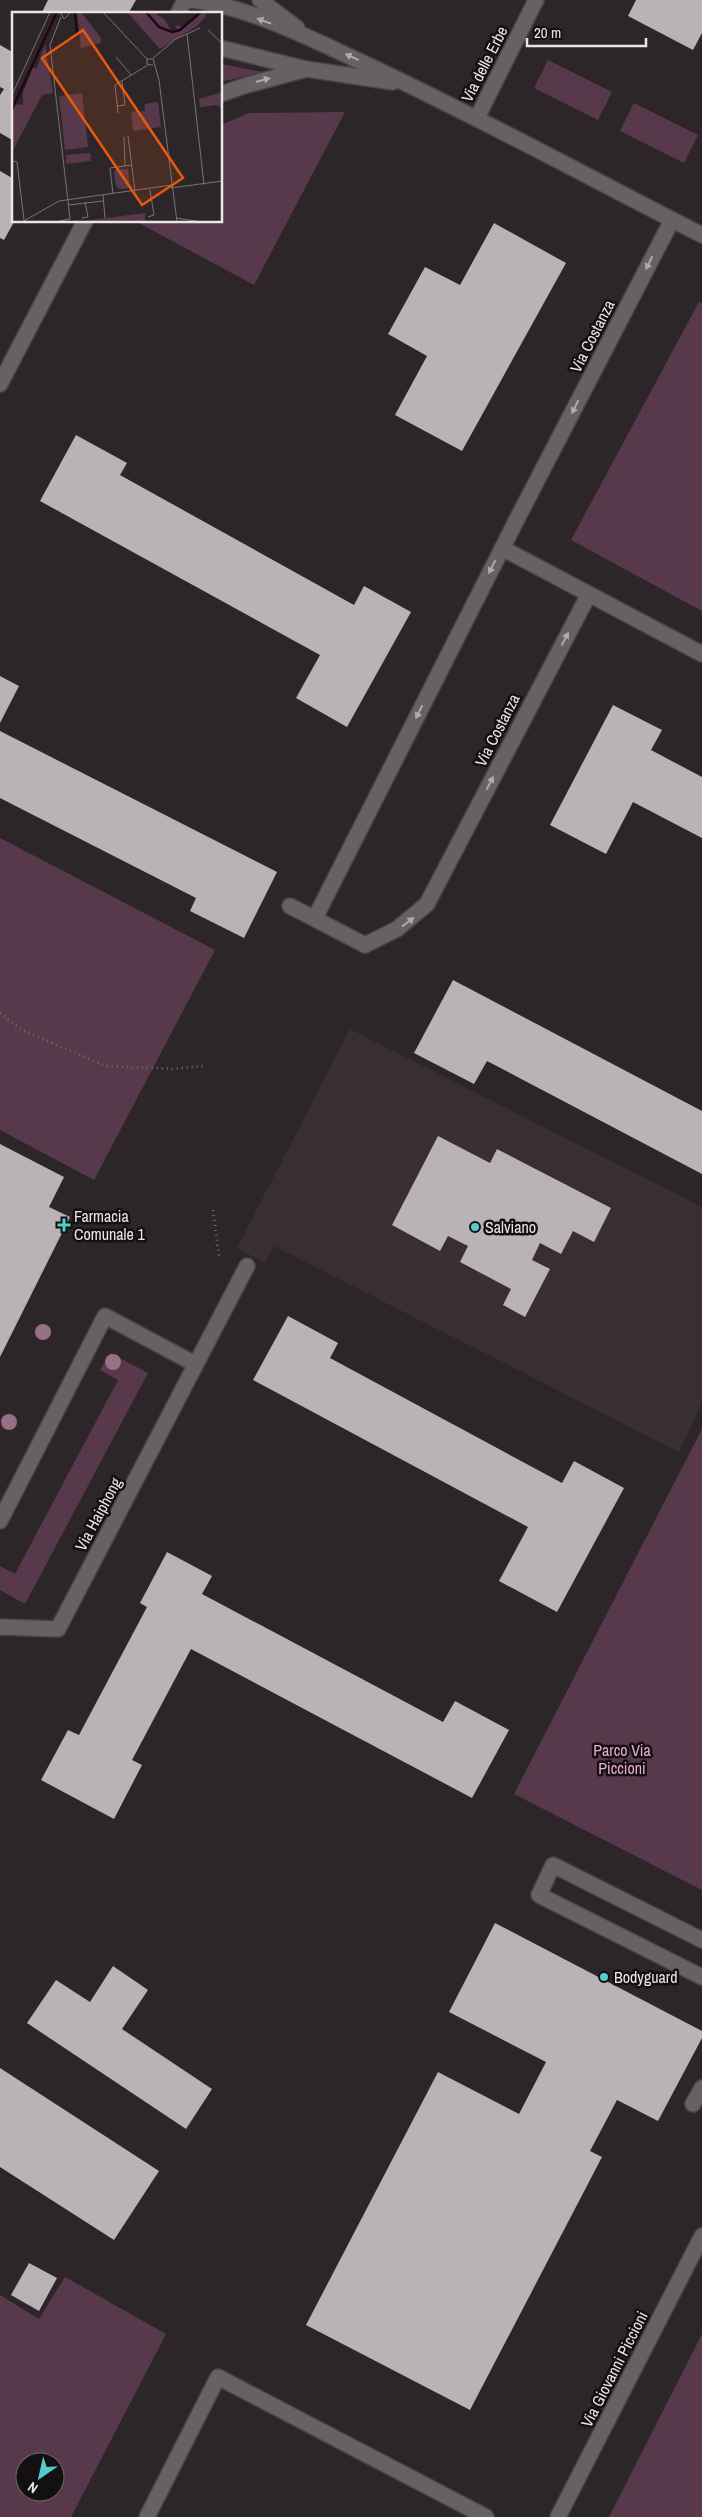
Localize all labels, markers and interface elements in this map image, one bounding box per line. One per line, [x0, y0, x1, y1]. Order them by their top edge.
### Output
inset map [12, 12, 222, 222]
scale bar [527, 15, 646, 47]
one-way arrow [256, 17, 271, 25]
street label: Via delle Erbe [456, 22, 512, 106]
text: 20 m [534, 22, 561, 43]
one-way arrow [345, 53, 359, 61]
one-way arrow [256, 76, 271, 84]
one-way arrow [645, 256, 653, 270]
street label: Via Costanza [564, 295, 620, 376]
one-way arrow [571, 400, 579, 415]
one-way arrow [488, 560, 496, 575]
one-way arrow [560, 632, 569, 646]
street label: Via Costanza [469, 689, 525, 770]
one-way arrow [415, 705, 423, 720]
one-way arrow [486, 776, 494, 790]
one-way arrow [401, 917, 415, 927]
place label: Farmacia Comunale 1 [74, 1205, 145, 1245]
place label: Salviano [485, 1216, 536, 1238]
marker: Farmacia Comunale 1 [58, 1219, 70, 1231]
marker: Salviano [469, 1221, 481, 1233]
street label: Via Haiphong [70, 1473, 127, 1554]
park label: Parco Via Piccioni [593, 1739, 651, 1779]
place label: Bodyguard [614, 1966, 677, 1988]
marker: Bodyguard [598, 1971, 610, 1983]
street label: Via Giovanni Piccioni [575, 2307, 653, 2431]
north arrow [15, 2452, 65, 2502]
text: N [24, 2478, 41, 2498]

